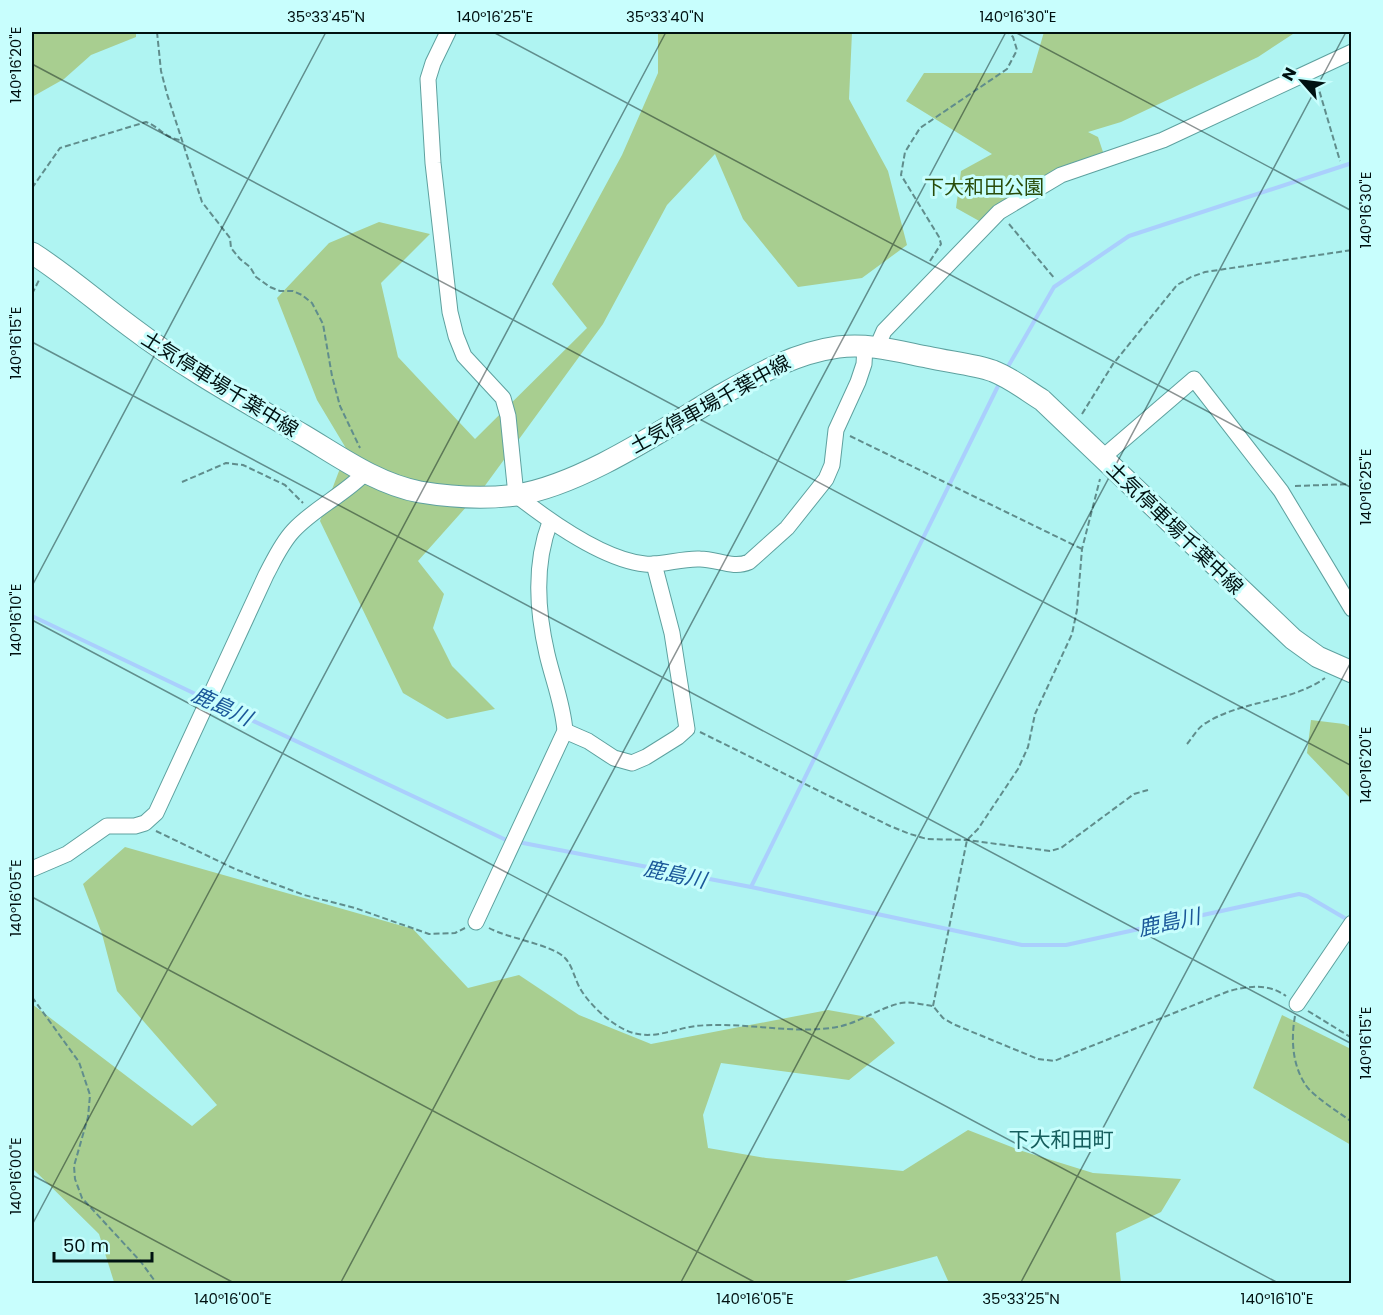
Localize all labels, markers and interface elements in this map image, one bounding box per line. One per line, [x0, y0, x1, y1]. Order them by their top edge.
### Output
text: 35°33'45"N [287, 6, 365, 27]
text: 140°16'25"E [457, 6, 533, 27]
text: 35°33'40"N [626, 6, 704, 27]
text: 140°16'30"E [980, 6, 1056, 27]
text: 140°16'20"E [5, 27, 26, 103]
north arrow [1272, 51, 1332, 111]
text: N [1276, 63, 1302, 85]
text: 140°16'30"E [1355, 172, 1376, 248]
park label: 下大和田公園 [924, 173, 1044, 201]
text: 140°16'15"E [5, 307, 26, 379]
street label: 土気停車場千葉中線 [136, 324, 304, 444]
street label: 土気停車場千葉中線 [624, 348, 796, 460]
text: 140°16'25"E [1355, 449, 1376, 525]
street label: 土気停車場千葉中線 [1101, 455, 1249, 601]
text: 140°16'10"E [5, 584, 26, 656]
water label: 鹿島川 [187, 680, 258, 733]
text: 140°16'20"E [1355, 727, 1376, 803]
water label: 鹿島川 [641, 853, 711, 895]
text: 140°16'05"E [5, 859, 26, 937]
water label: 鹿島川 [1135, 901, 1205, 943]
text: 140°16'15"E [1355, 1007, 1376, 1079]
district label: 下大和田町 [1009, 1125, 1114, 1154]
text: 140°16'00"E [5, 1137, 26, 1215]
scale bar [54, 1225, 152, 1263]
text: 50 m [63, 1233, 109, 1258]
text: 140°16'00"E [194, 1288, 272, 1309]
text: 140°16'05"E [716, 1288, 794, 1309]
text: 35°33'25"N [982, 1288, 1060, 1309]
text: 140°16'10"E [1241, 1288, 1313, 1309]

